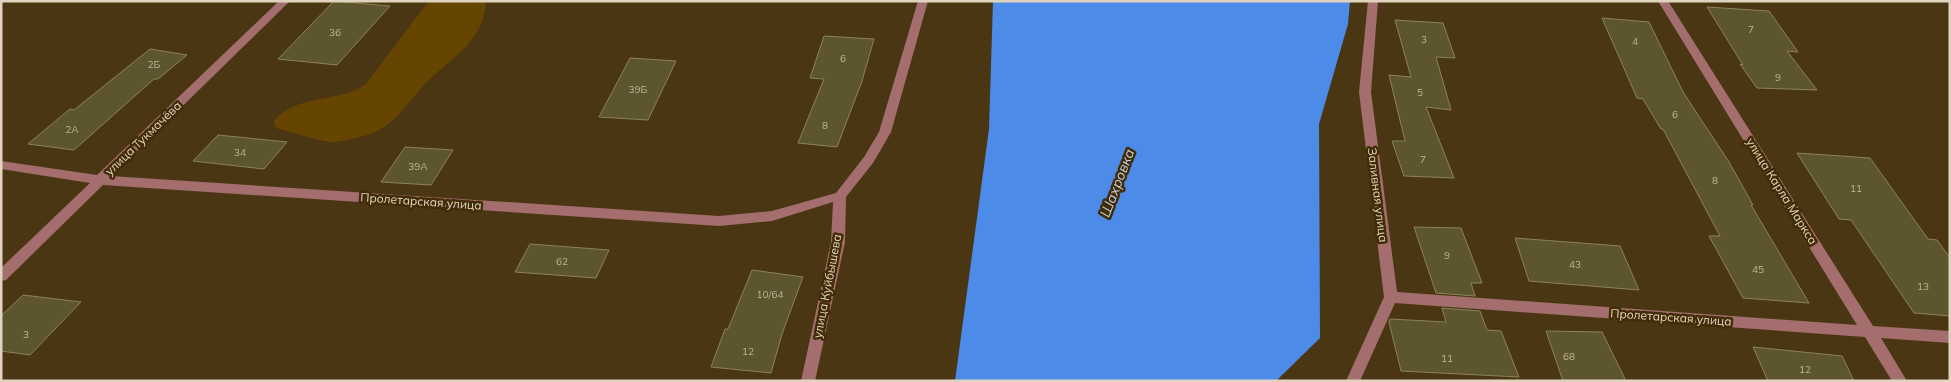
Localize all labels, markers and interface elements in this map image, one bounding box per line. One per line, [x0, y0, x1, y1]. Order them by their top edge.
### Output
house number: 7 [1748, 23, 1754, 36]
house number: 36 [329, 26, 341, 39]
house number: 3 [1421, 33, 1427, 46]
house number: 4 [1632, 35, 1638, 48]
house number: 6 [840, 52, 846, 65]
house number: 2Б [148, 58, 161, 71]
house number: 9 [1775, 71, 1781, 84]
house number: 39Б [629, 83, 648, 96]
house number: 5 [1417, 86, 1423, 99]
street label: улица Тукмачёва [102, 98, 184, 178]
house number: 6 [1672, 108, 1678, 121]
house number: 8 [822, 119, 828, 132]
house number: 2А [65, 123, 79, 136]
street label: улица Карла Маркса [1743, 135, 1821, 247]
house number: 34 [234, 146, 246, 159]
water label: Шахровка [1096, 146, 1138, 220]
street label: Заливная улица [1365, 147, 1391, 243]
house number: 7 [1420, 153, 1426, 166]
house number: 39А [408, 160, 428, 173]
house number: 8 [1712, 174, 1718, 187]
house number: 11 [1850, 182, 1862, 195]
street label: Пролетарская улица [360, 189, 482, 213]
street label: улица Куйбышева [810, 233, 844, 339]
house number: 9 [1444, 249, 1450, 262]
house number: 62 [556, 255, 568, 268]
house number: 43 [1569, 258, 1581, 271]
house number: 45 [1752, 263, 1764, 276]
house number: 13 [1917, 280, 1929, 293]
house number: 10/64 [757, 288, 783, 301]
street label: Пролетарская улица [1610, 305, 1732, 329]
house number: 3 [23, 328, 29, 341]
house number: 12 [742, 345, 754, 358]
house number: 68 [1563, 350, 1575, 363]
house number: 11 [1441, 352, 1453, 365]
house number: 12 [1799, 363, 1811, 376]

